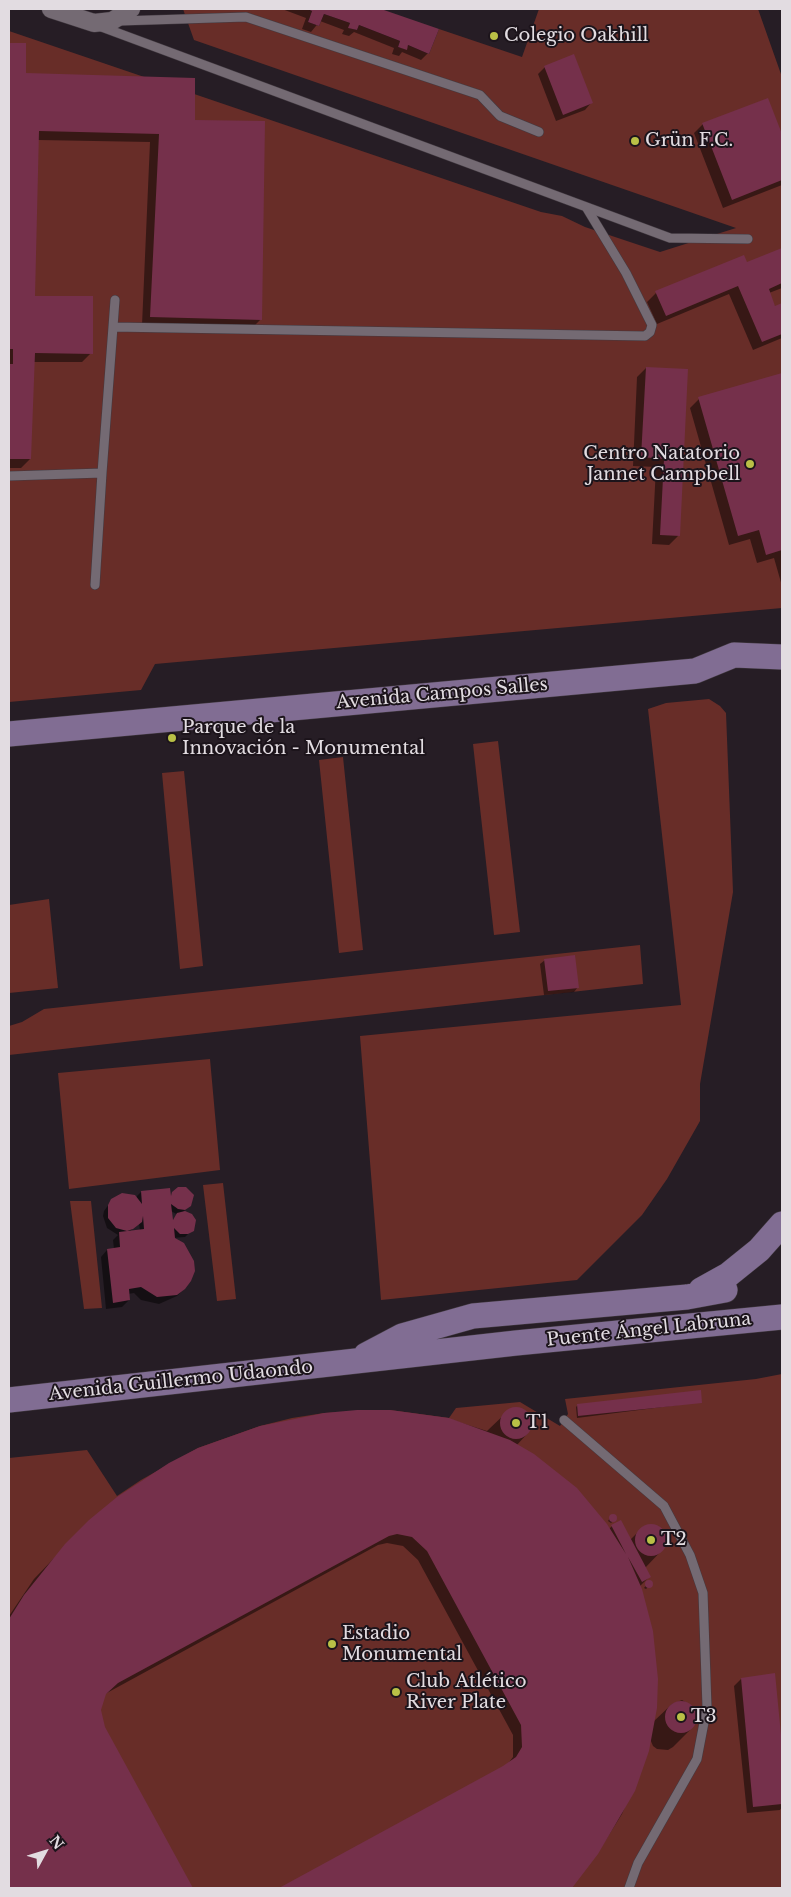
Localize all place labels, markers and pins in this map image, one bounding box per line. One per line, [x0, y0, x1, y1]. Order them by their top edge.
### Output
place label: Colegio Oakhill [504, 25, 648, 47]
marker: Colegio Oakhill [488, 30, 500, 42]
place label: Grün F.C. [645, 130, 733, 152]
marker: Grün F.C. [629, 135, 641, 147]
place label: Centro Natatorio Jannet Campbell [583, 443, 740, 486]
marker: Centro Natatorio Jannet Campbell [744, 458, 756, 470]
place label: Parque de la Innovación - Monumental [182, 717, 425, 760]
marker: Parque de la Innovación - Monumental [166, 732, 178, 744]
place label: T1 [526, 1412, 548, 1434]
marker: T1 [510, 1417, 522, 1429]
place label: T2 [661, 1529, 687, 1551]
marker: T2 [645, 1534, 657, 1546]
place label: Estadio Monumental [342, 1623, 462, 1666]
marker: Estadio Monumental [326, 1638, 338, 1650]
place label: Club Atlético River Plate [406, 1671, 526, 1714]
marker: Club Atlético River Plate [390, 1686, 402, 1698]
place label: T3 [691, 1706, 717, 1728]
marker: T3 [675, 1711, 687, 1723]

